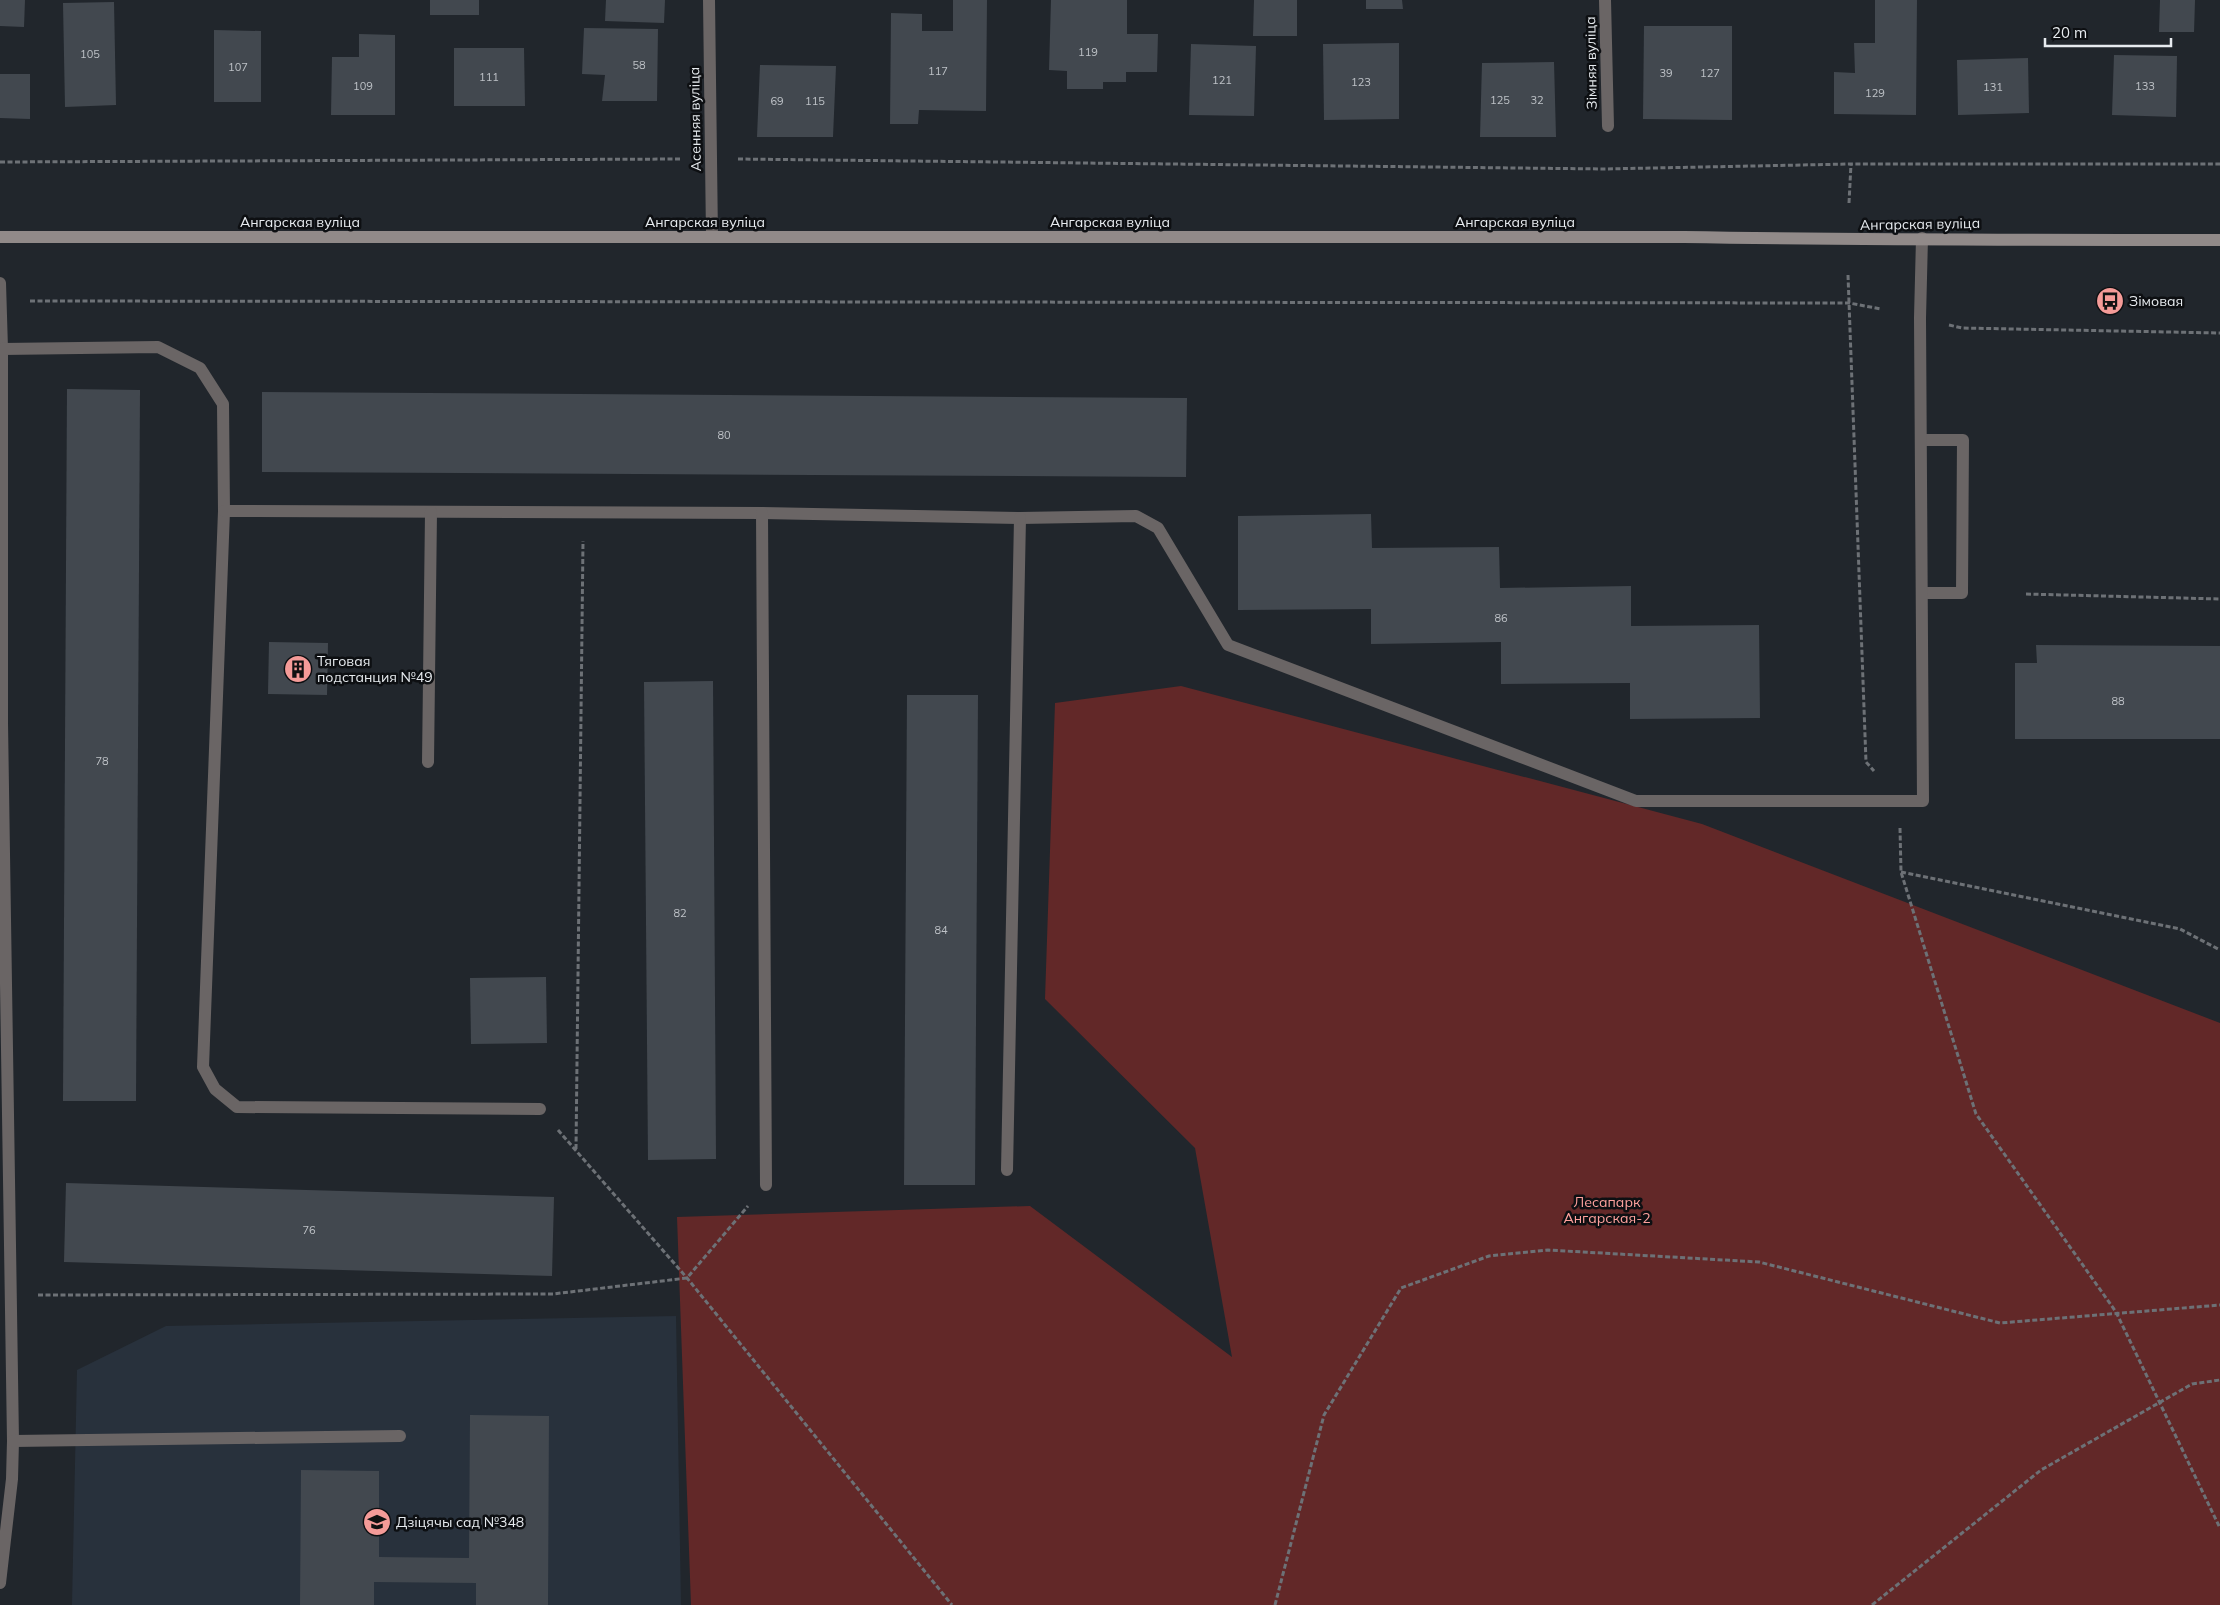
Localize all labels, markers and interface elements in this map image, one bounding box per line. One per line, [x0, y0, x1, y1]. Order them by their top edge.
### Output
scale bar [2045, 15, 2171, 47]
street label: Зімняя вуліца [1581, 16, 1601, 110]
text: 20 m [2052, 23, 2087, 42]
house number: 119 [1078, 45, 1098, 59]
house number: 105 [80, 47, 100, 61]
house number: 58 [632, 58, 646, 72]
house number: 107 [228, 60, 248, 74]
house number: 117 [928, 64, 948, 78]
house number: 39 [1659, 66, 1673, 80]
house number: 127 [1700, 66, 1720, 80]
street label: Асенняя вуліца [685, 67, 705, 171]
house number: 111 [479, 70, 499, 84]
house number: 121 [1212, 73, 1232, 87]
house number: 123 [1351, 75, 1371, 89]
house number: 109 [353, 79, 373, 93]
house number: 133 [2135, 79, 2155, 93]
house number: 131 [1983, 80, 2003, 94]
house number: 129 [1865, 86, 1885, 100]
house number: 125 [1490, 93, 1510, 107]
house number: 32 [1530, 93, 1544, 107]
house number: 69 [770, 94, 784, 108]
house number: 115 [805, 94, 825, 108]
street label: Ангарская вуліца [240, 213, 360, 231]
street label: Ангарская вуліца [645, 213, 765, 231]
street label: Ангарская вуліца [1050, 213, 1170, 231]
street label: Ангарская вуліца [1455, 213, 1575, 231]
street label: Ангарская вуліца [1860, 214, 1980, 234]
bus stop icon: Зімовая [2095, 286, 2125, 316]
place label: Зімовая [2129, 292, 2183, 310]
house number: 80 [717, 428, 731, 442]
house number: 86 [1494, 611, 1508, 625]
place label: Тяговая подстанция №49 [317, 652, 433, 686]
building icon: Тяговая подстанция №49 [283, 654, 313, 684]
house number: 88 [2111, 694, 2125, 708]
house number: 78 [95, 754, 109, 768]
house number: 82 [673, 906, 687, 920]
house number: 84 [934, 923, 948, 937]
park label: Лесапарк Ангарская-2 [1563, 1193, 1651, 1227]
house number: 76 [302, 1223, 316, 1237]
school or university icon: Дзіцячы сад №348 [362, 1507, 392, 1537]
place label: Дзіцячы сад №348 [396, 1513, 524, 1531]

